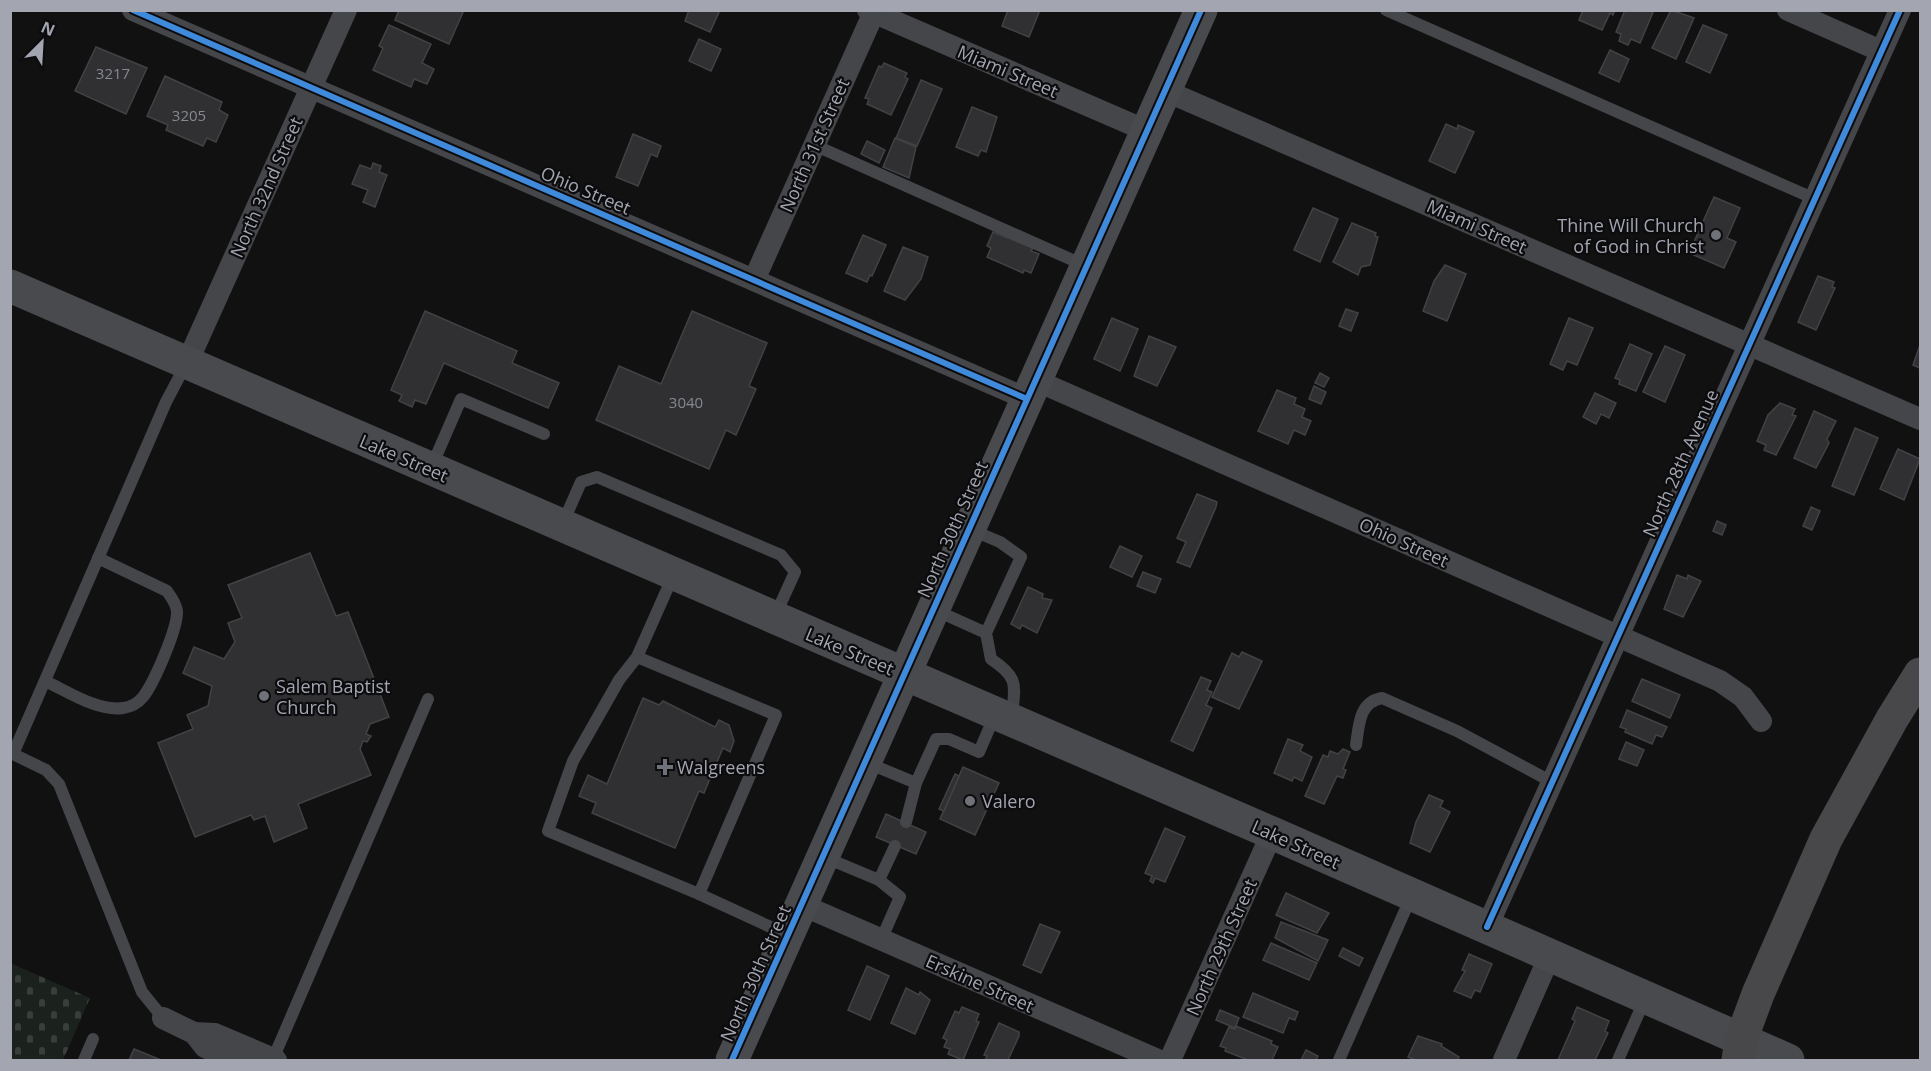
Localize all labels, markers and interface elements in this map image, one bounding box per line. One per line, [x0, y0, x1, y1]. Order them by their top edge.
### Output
north arrow [12, 12, 72, 72]
text: N [38, 16, 59, 41]
street label: Miami Street [954, 39, 1062, 103]
house number: 3217 [96, 63, 130, 83]
street label: North 31st Street [774, 74, 854, 216]
house number: 3205 [172, 105, 206, 125]
street label: North 32nd Street [224, 113, 308, 261]
street label: Ohio Street [537, 160, 635, 220]
street label: Miami Street [1423, 193, 1531, 259]
place label: Thine Will Church of God in Christ [1557, 213, 1704, 258]
marker: Thine Will Church of God in Christ [1709, 228, 1723, 242]
street label: North 28th Avenue [1637, 385, 1723, 541]
house number: 3040 [669, 392, 703, 412]
street label: Lake Street [356, 429, 452, 487]
street label: North 30th Street [911, 457, 993, 601]
street label: Ohio Street [1356, 512, 1452, 572]
street label: Lake Street [802, 622, 898, 680]
place label: Salem Baptist Church [276, 674, 390, 719]
marker: Salem Baptist Church [257, 689, 271, 703]
place label: Walgreens [677, 755, 765, 779]
marker: Walgreens [658, 760, 672, 774]
place label: Valero [982, 789, 1036, 813]
marker: Valero [963, 794, 977, 808]
street label: Lake Street [1248, 814, 1344, 874]
street label: North 29th Street [1180, 875, 1262, 1019]
street label: North 30th Street [714, 901, 796, 1045]
street label: Erskine Street [922, 948, 1038, 1018]

